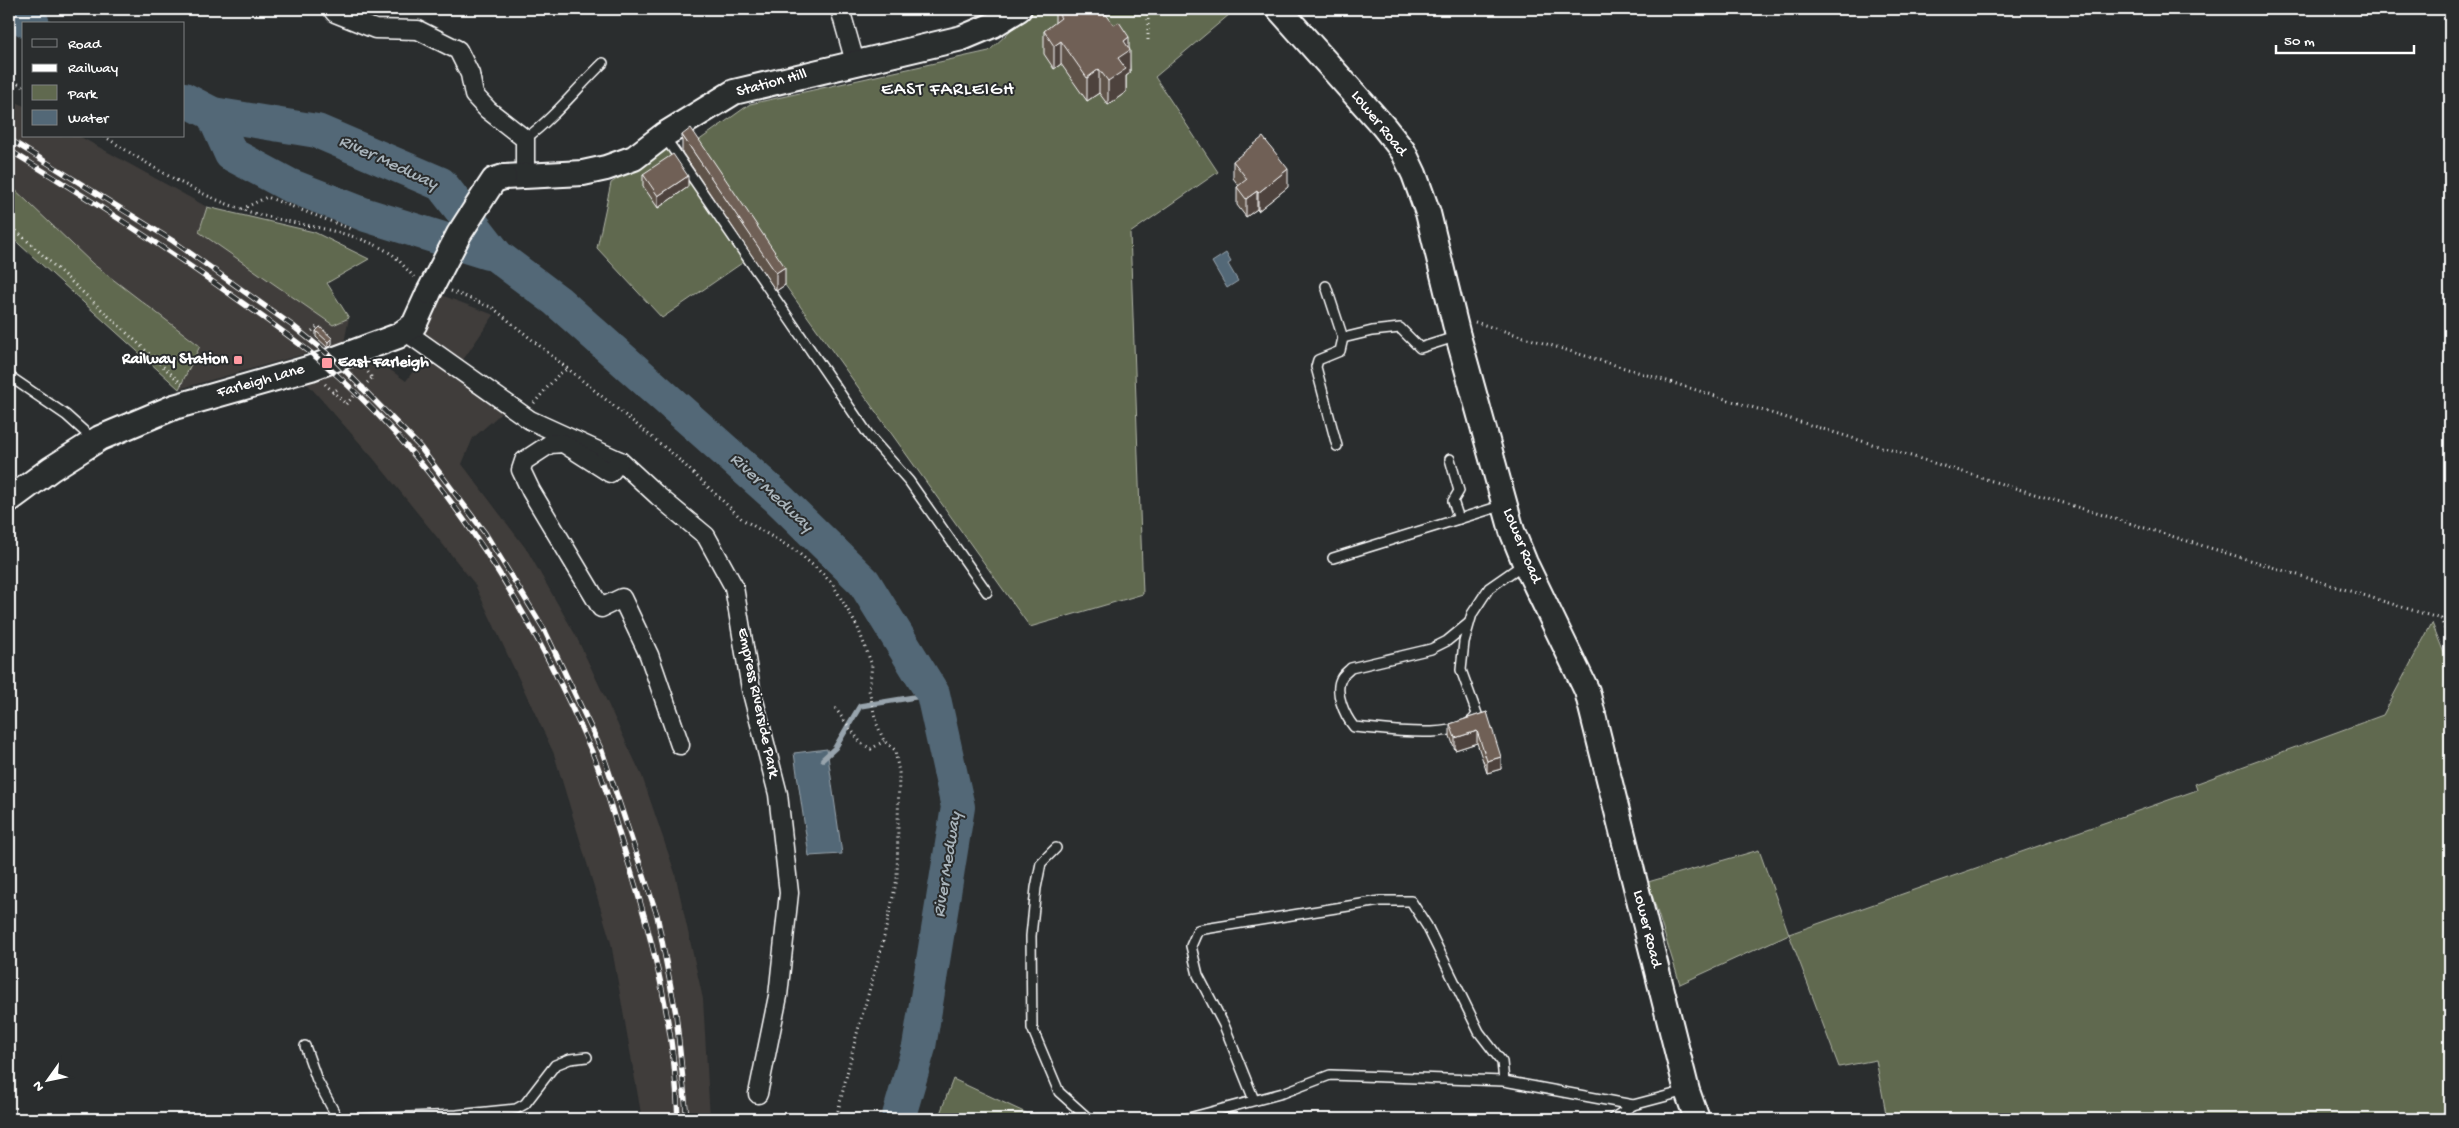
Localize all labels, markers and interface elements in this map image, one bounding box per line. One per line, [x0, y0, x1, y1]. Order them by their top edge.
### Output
legend [22, 22, 185, 138]
scale bar [2276, 22, 2414, 54]
text: 50 m [2284, 33, 2315, 51]
text: Road [68, 36, 102, 54]
text: Railway [68, 60, 119, 78]
street label: Station Hill [735, 65, 809, 103]
district label: EAST FARLEIGH [881, 79, 1015, 102]
text: Park [67, 86, 98, 104]
street label: Lower Road [1346, 87, 1411, 162]
text: Water [68, 110, 110, 128]
water label: River Medway [335, 131, 442, 195]
place label: Railway Station [121, 351, 228, 370]
marker: Railway Station [232, 354, 244, 366]
place label: East Farleigh [338, 354, 429, 373]
marker: East Farleigh [320, 356, 334, 370]
street label: Farleigh Lane [214, 360, 308, 404]
water label: River Medway [725, 449, 818, 538]
street label: Lower Road [1497, 506, 1545, 588]
street label: Empress Riverside Park [732, 626, 783, 782]
water label: River Medway [929, 810, 967, 919]
street label: Lower Road [1627, 888, 1665, 971]
north arrow [22, 1056, 72, 1106]
text: N [30, 1077, 49, 1094]

